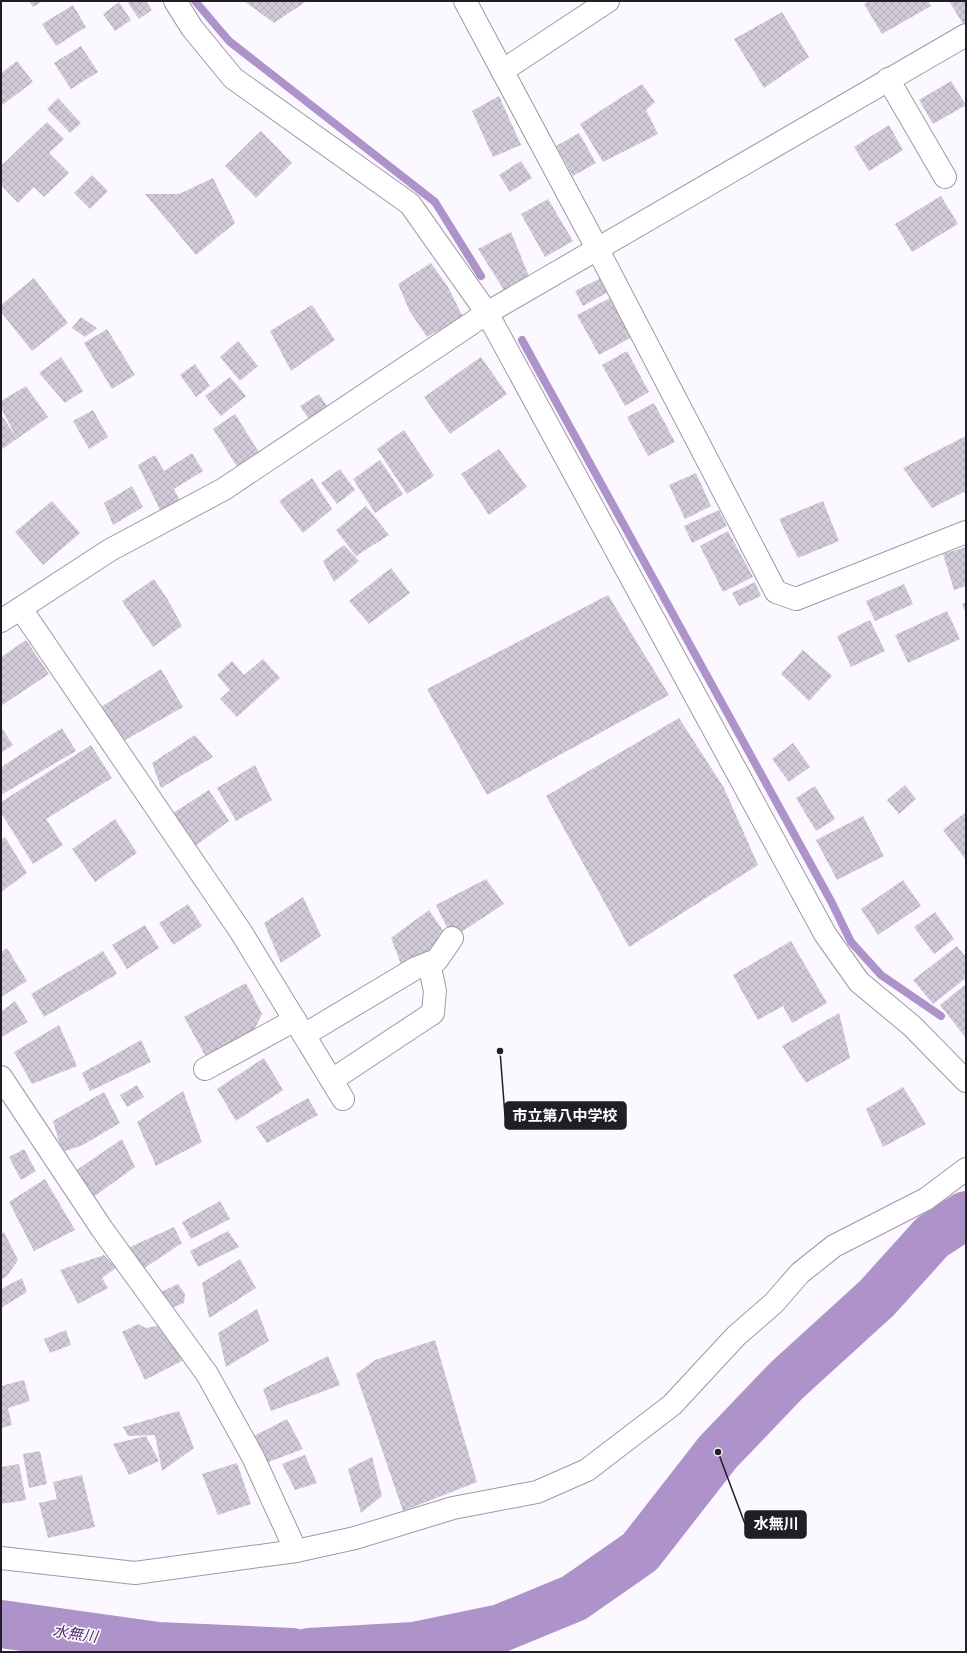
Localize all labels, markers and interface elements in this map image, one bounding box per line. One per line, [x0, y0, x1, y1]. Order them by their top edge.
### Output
callout: 市立第八中学校 [505, 1102, 626, 1129]
text: 市立第八中学校 [512, 1107, 618, 1125]
callout: 水無川 [745, 1511, 806, 1538]
text: 水無川 [753, 1515, 799, 1533]
water label: 水無川 [51, 1622, 101, 1646]

